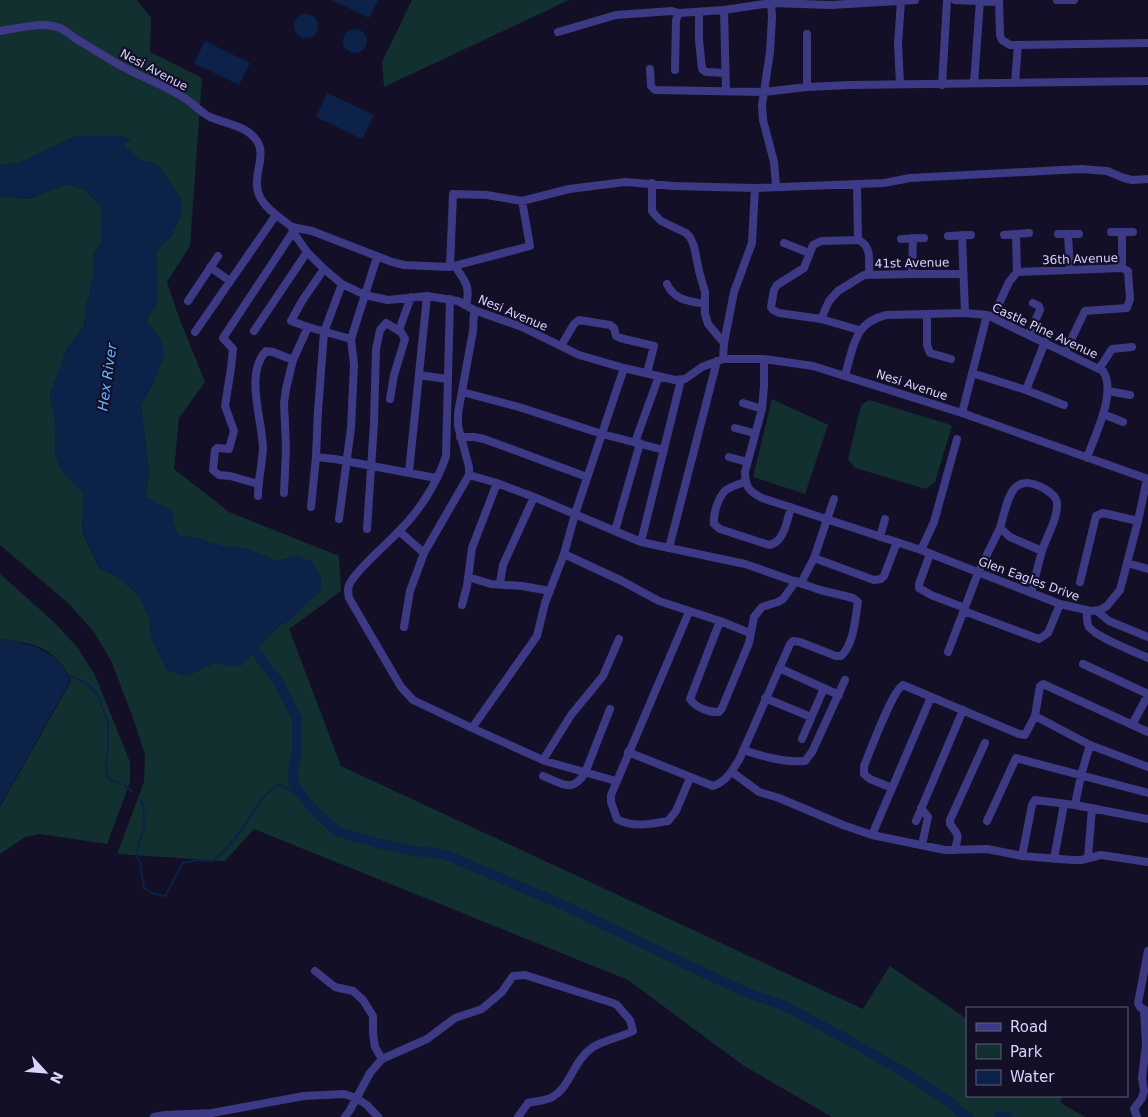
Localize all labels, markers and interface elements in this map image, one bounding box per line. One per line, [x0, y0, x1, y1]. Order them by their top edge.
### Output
street label: Nesi Avenue [118, 46, 190, 94]
street label: 36th Avenue [1042, 251, 1118, 267]
street label: 41st Avenue [875, 255, 949, 271]
street label: Nesi Avenue [476, 292, 550, 334]
street label: Castle Pine Avenue [990, 300, 1100, 362]
water label: Hex River [94, 341, 120, 412]
street label: Nesi Avenue [874, 367, 950, 403]
street label: Glen Eagles Drive [976, 554, 1082, 604]
legend [966, 1007, 1128, 1097]
text: Road [1010, 1018, 1048, 1036]
text: Park [1010, 1043, 1043, 1061]
north arrow [20, 1047, 70, 1097]
text: Water [1010, 1068, 1055, 1086]
text: N [47, 1069, 66, 1086]

